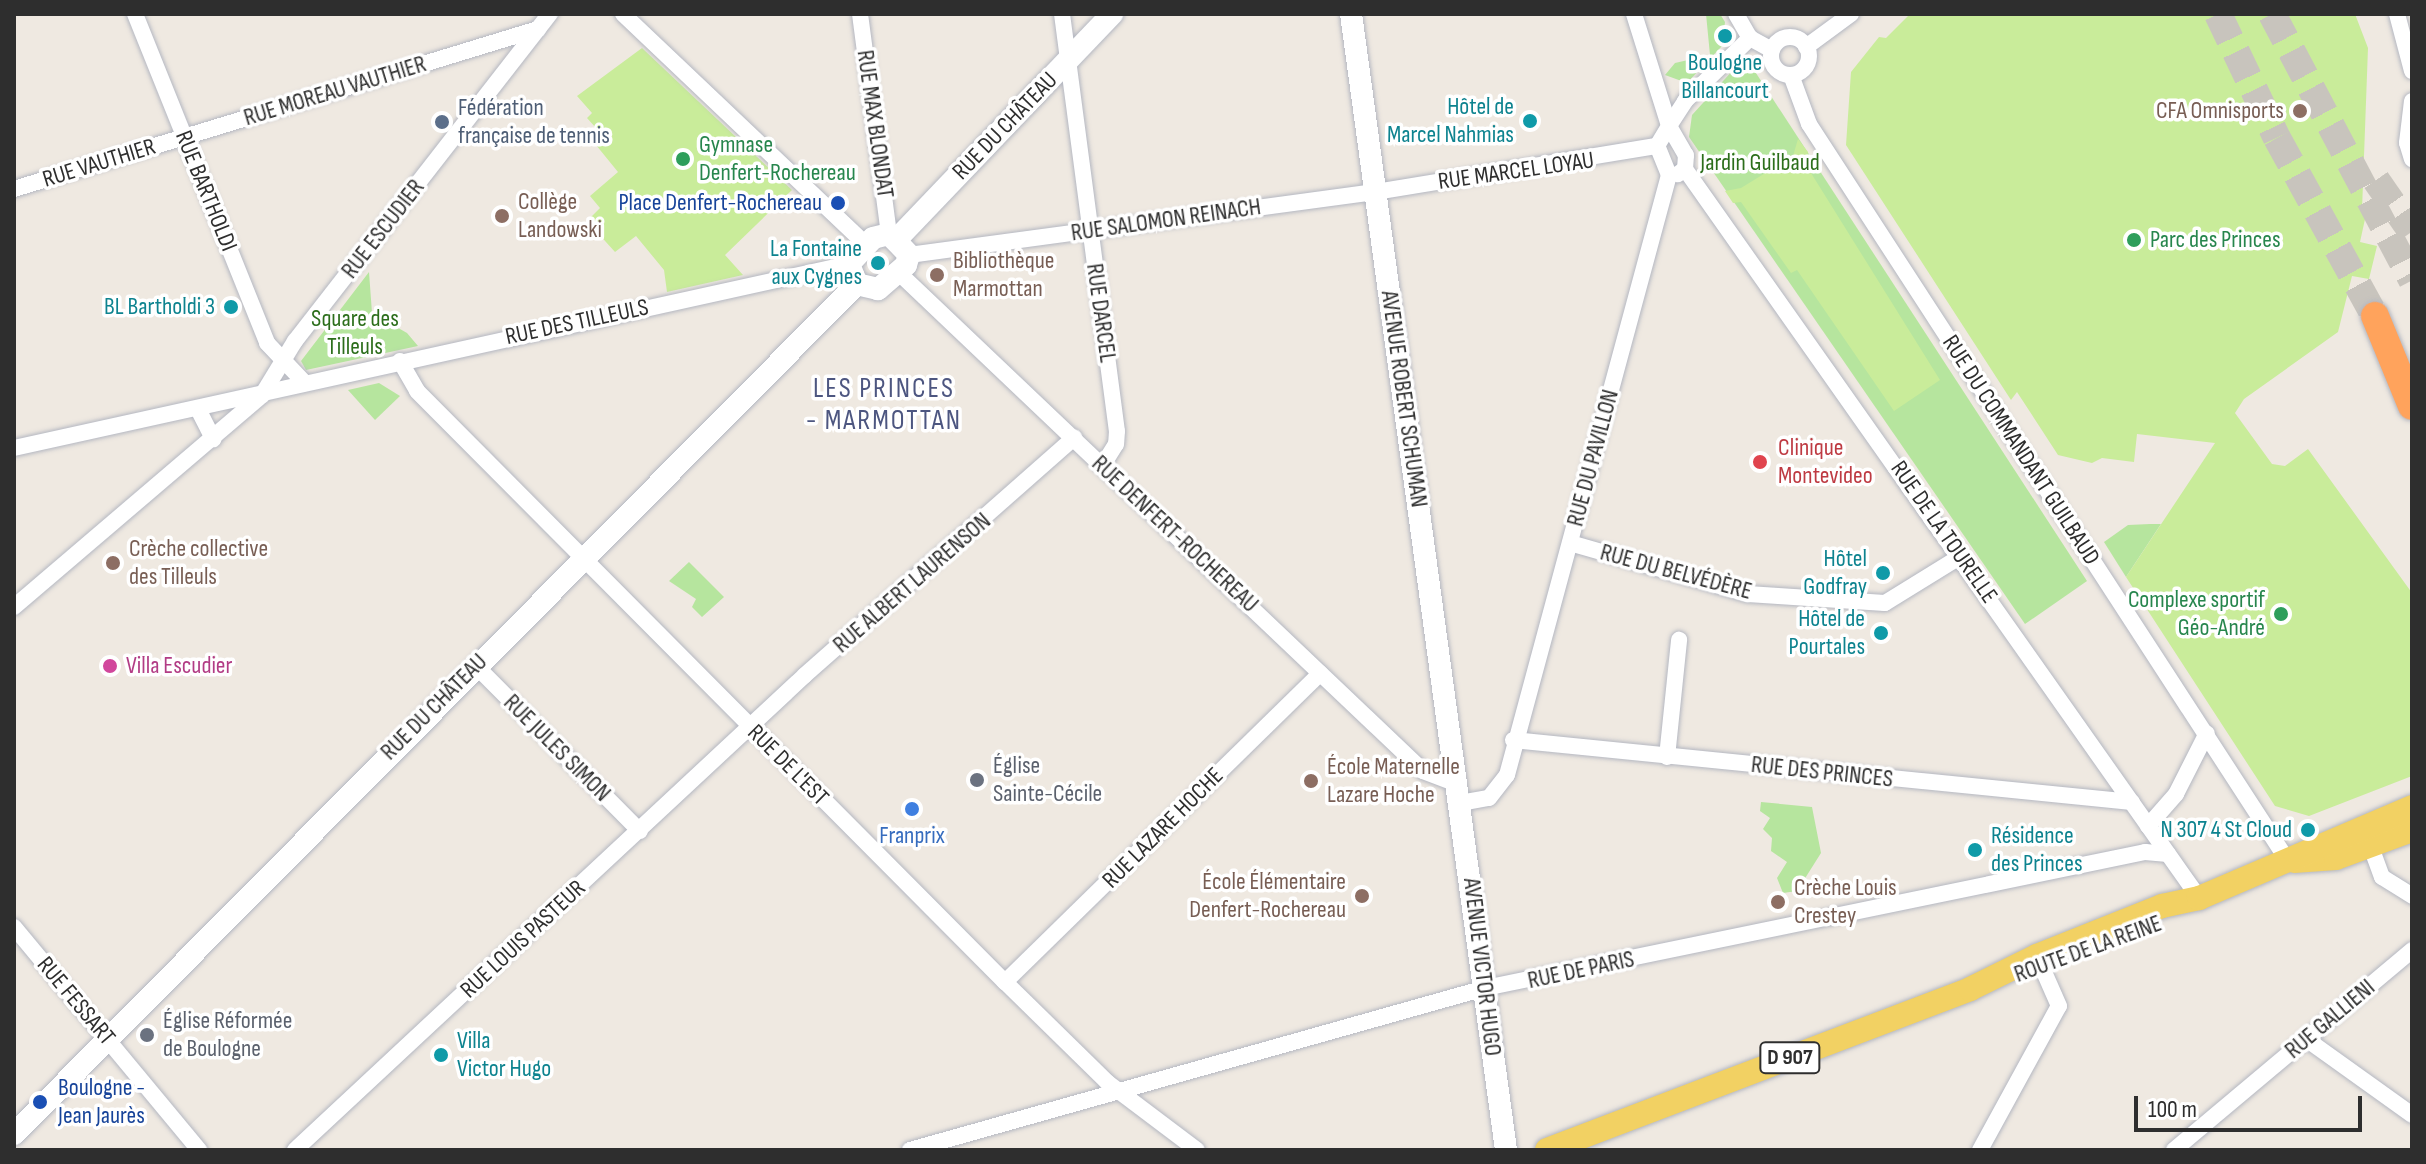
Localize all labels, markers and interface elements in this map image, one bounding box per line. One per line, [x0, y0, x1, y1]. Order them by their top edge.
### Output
marker: Boulogne Billancourt [1716, 27, 1734, 45]
street label: RUE MAX BLONDAT [850, 48, 900, 200]
place label: Boulogne Billancourt [1681, 49, 1769, 105]
street label: RUE MOREAU VAUTHIER [240, 50, 430, 132]
street label: RUE DU CHÂTEAU [947, 66, 1063, 186]
place label: Hôtel de Marcel Nahmias [1387, 93, 1514, 149]
place label: Fédération française de tennis [458, 94, 610, 150]
place label: CFA Omnisports [2156, 97, 2284, 125]
marker: CFA Omnisports [2291, 102, 2309, 120]
marker: Hôtel de Marcel Nahmias [1521, 112, 1539, 130]
marker: Fédération française de tennis [433, 113, 451, 131]
street label: RUE BARTHOLDI [169, 127, 243, 255]
place label: Gymnase Denfert-Rochereau [699, 131, 856, 187]
street label: RUE VAUTHIER [39, 132, 159, 194]
street label: RUE MARCEL LOYAU [1436, 146, 1596, 196]
park label: Jardin Guilbaud [1700, 149, 1820, 177]
marker: Gymnase Denfert-Rochereau [674, 150, 692, 168]
street label: RUE ESCUDIER [335, 174, 431, 284]
place label: Collège Landowski [518, 188, 602, 244]
place label: Place Denfert-Rochereau [618, 189, 822, 217]
street label: RUE SALOMON REINACH [1069, 192, 1263, 248]
marker: Place Denfert-Rochereau [829, 194, 847, 212]
marker: Collège Landowski [493, 207, 511, 225]
place label: Parc des Princes [2150, 226, 2281, 254]
marker: Parc des Princes [2125, 231, 2143, 249]
place label: La Fontaine aux Cygnes [770, 235, 862, 291]
place label: Bibliothèque Marmottan [953, 247, 1054, 303]
marker: La Fontaine aux Cygnes [869, 254, 887, 272]
street label: RUE DARCEL [1080, 262, 1122, 364]
marker: Bibliothèque Marmottan [928, 266, 946, 284]
street label: AVENUE ROBERT SCHUMAN [1375, 289, 1433, 509]
place label: BL Bartholdi 3 [104, 293, 215, 321]
street label: RUE DES TILLEULS [503, 293, 651, 351]
marker: BL Bartholdi 3 [222, 298, 240, 316]
park label: Square des Tilleuls [311, 305, 399, 361]
street label: RUE DU COMMANDANT GUILBAUD [1936, 330, 2106, 570]
district label: LES PRINCES - MARMOTTAN [806, 372, 962, 438]
street label: RUE DU PAVILLON [1561, 387, 1625, 529]
place label: Clinique Montevideo [1778, 434, 1873, 490]
street label: RUE DENFERT-ROCHEREAU [1086, 449, 1264, 619]
marker: Clinique Montevideo [1749, 451, 1771, 473]
street label: RUE DE LA TOURELLE [1884, 455, 2004, 609]
street label: RUE ALBERT LAURENSON [827, 507, 997, 659]
place label: Crèche collective des Tilleuls [129, 535, 268, 591]
street label: RUE DU BELVÉDÈRE [1597, 538, 1755, 606]
place label: Hôtel Godfray [1803, 545, 1867, 601]
marker: Crèche collective des Tilleuls [104, 554, 122, 572]
marker: Hôtel Godfray [1874, 564, 1892, 582]
place label: Complexe sportif Géo-André [2128, 586, 2265, 642]
place label: Hôtel de Pourtales [1789, 605, 1865, 661]
marker: Complexe sportif Géo-André [2272, 605, 2290, 623]
marker: Hôtel de Pourtales [1872, 624, 1890, 642]
street label: RUE DU CHÂTEAU [375, 648, 493, 766]
place label: Villa Escudier [126, 652, 232, 680]
marker: Villa Escudier [101, 657, 119, 675]
street label: RUE JULES SIMON [497, 688, 617, 808]
street label: RUE DE L'EST [741, 718, 835, 812]
street label: RUE DES PRINCES [1750, 750, 1894, 794]
place label: Église Sainte-Cécile [993, 752, 1102, 808]
place label: École Maternelle Lazare Hoche [1327, 753, 1460, 809]
street label: RUE LAZARE HOCHE [1097, 762, 1229, 894]
marker: Église Sainte-Cécile [968, 771, 986, 789]
marker: École Maternelle Lazare Hoche [1302, 772, 1320, 790]
marker: Franprix [903, 800, 921, 818]
place label: N 307 4 St Cloud [2160, 816, 2292, 844]
marker: N 307 4 St Cloud [2299, 821, 2317, 839]
place label: Franprix [879, 822, 945, 850]
place label: Résidence des Princes [1991, 822, 2083, 878]
marker: Résidence des Princes [1966, 841, 1984, 859]
place label: École Élémentaire Denfert-Rochereau [1189, 868, 1346, 924]
street label: RUE LOUIS PASTEUR [455, 874, 591, 1004]
place label: Crèche Louis Crestey [1794, 874, 1897, 930]
street label: AVENUE VICTOR HUGO [1457, 876, 1507, 1058]
marker: École Élémentaire Denfert-Rochereau [1353, 887, 1371, 905]
marker: Crèche Louis Crestey [1769, 893, 1787, 911]
street label: ROUTE DE LA REINE [2010, 909, 2166, 989]
street label: RUE DE PARIS [1525, 945, 1637, 995]
street label: RUE FESSART [31, 951, 121, 1051]
street label: RUE GALLIENI [2279, 973, 2381, 1065]
place label: Église Réformée de Boulogne [163, 1007, 292, 1063]
marker: Église Réformée de Boulogne [138, 1026, 156, 1044]
place label: Villa Victor Hugo [457, 1027, 551, 1083]
road number: D 907 [1758, 1040, 1822, 1076]
marker: Villa Victor Hugo [432, 1046, 450, 1064]
place label: Boulogne - Jean Jaurès [58, 1074, 145, 1130]
scale bar [2138, 1080, 2366, 1130]
marker: Boulogne - Jean Jaurès [29, 1091, 51, 1113]
text: 100 m [2148, 1095, 2197, 1124]

